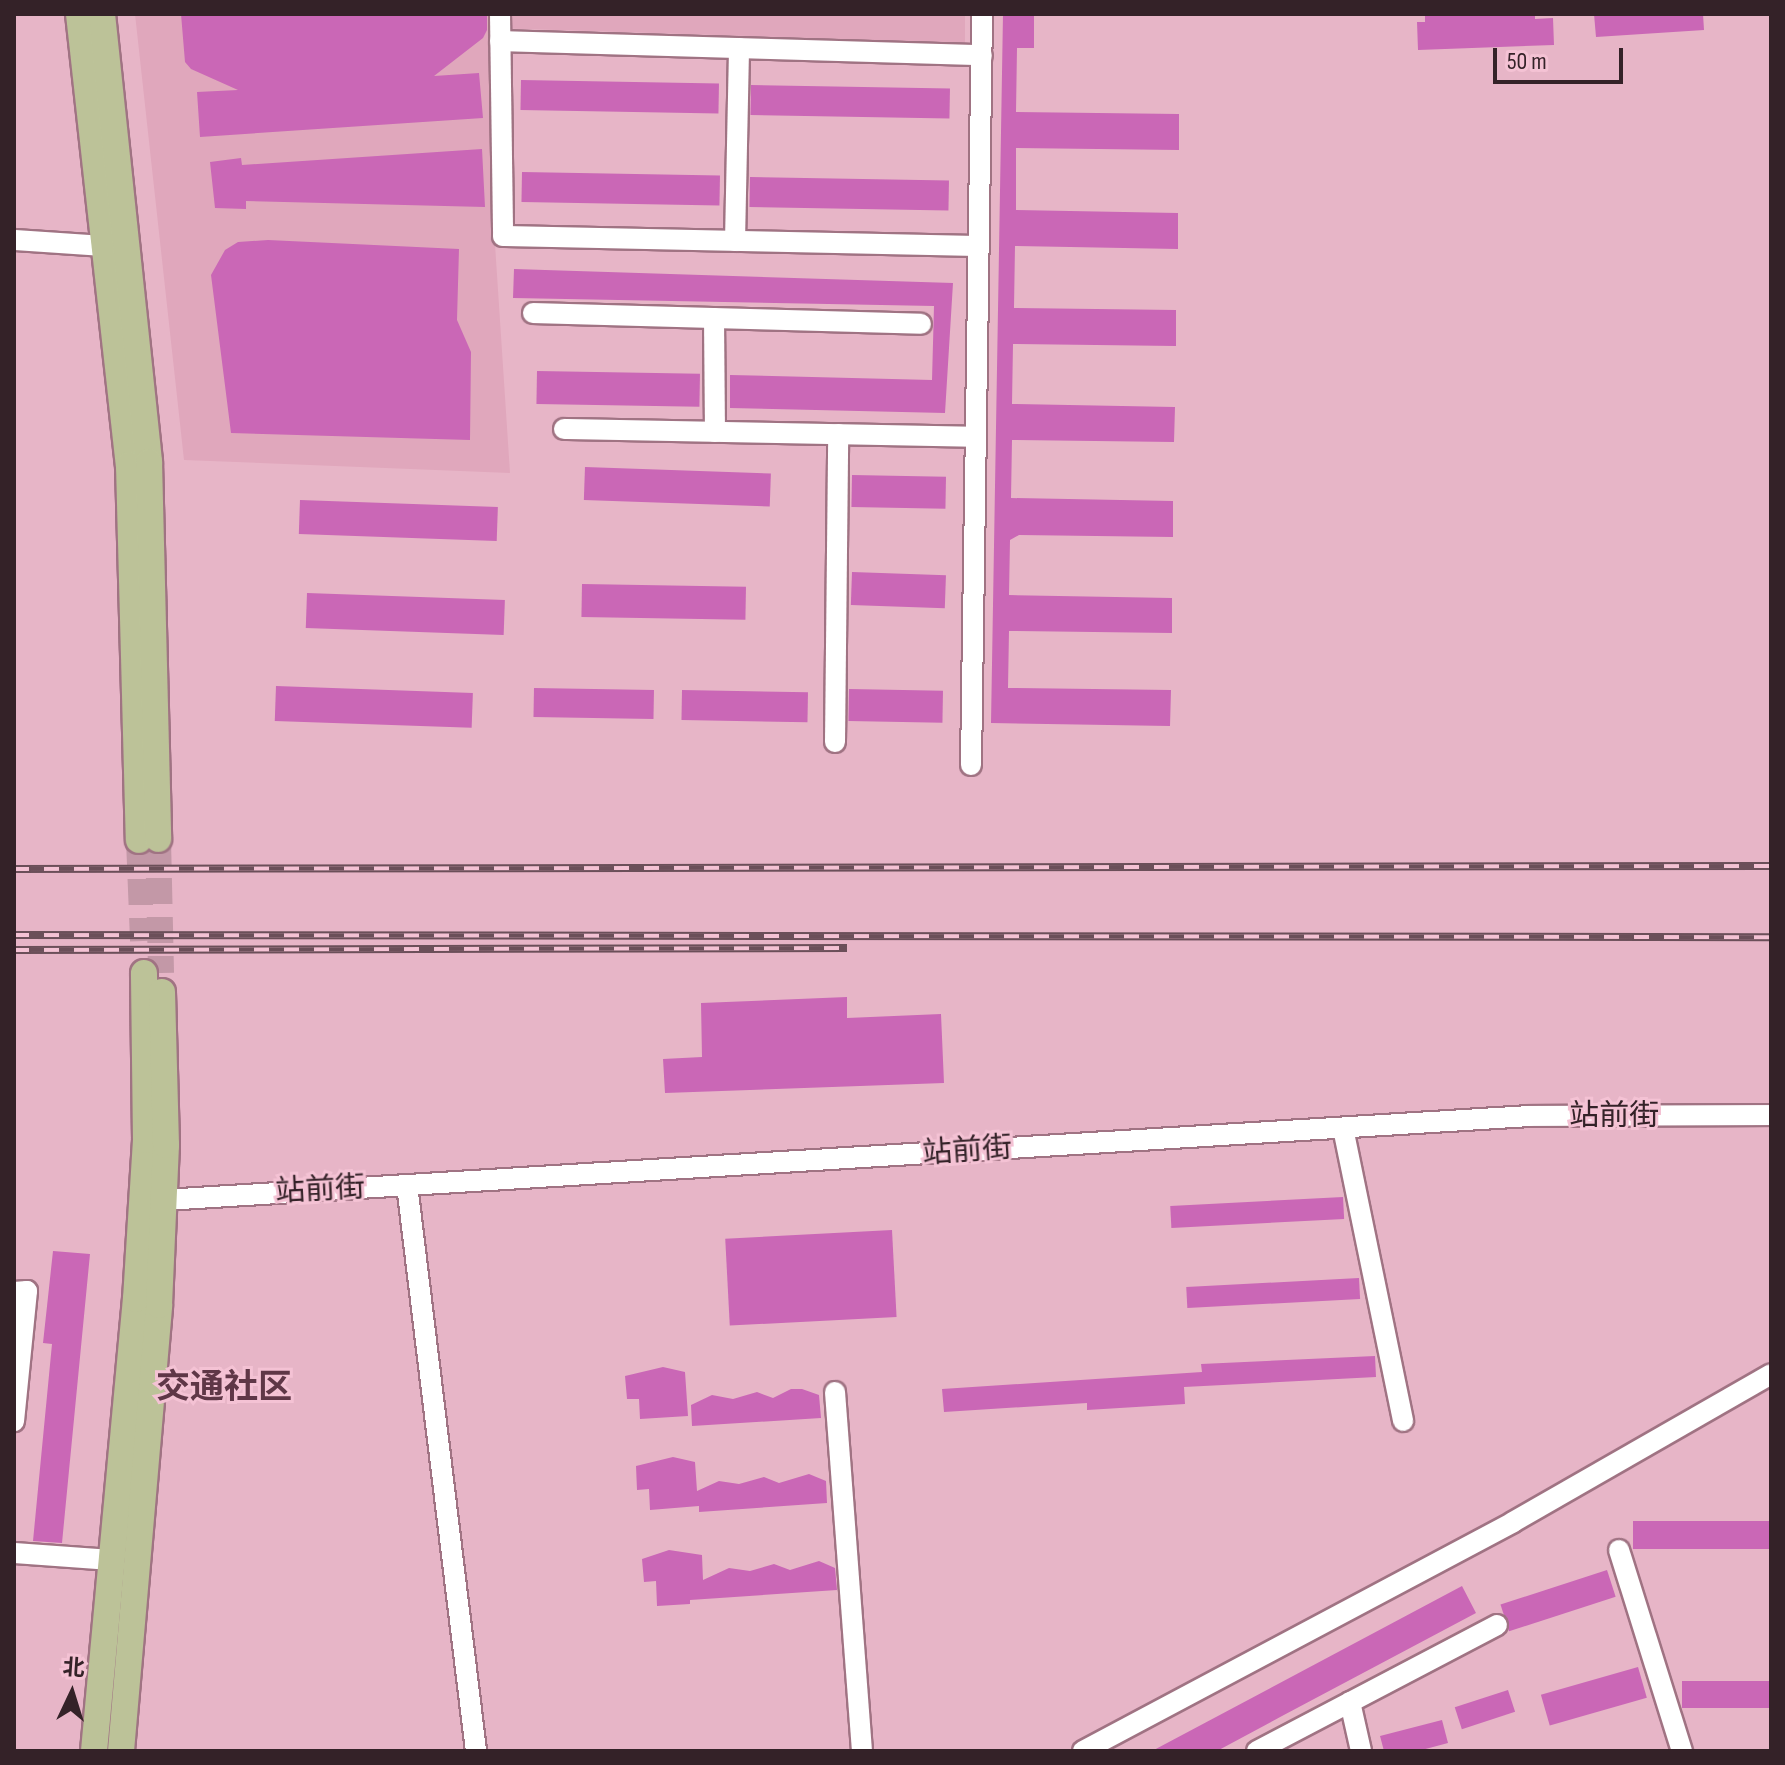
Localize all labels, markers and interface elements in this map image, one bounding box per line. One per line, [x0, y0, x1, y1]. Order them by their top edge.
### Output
scale bar [1497, 32, 1627, 82]
text: 50 m [1507, 47, 1547, 76]
street label: 站前街 [1569, 1098, 1659, 1134]
street label: 站前街 [921, 1130, 1013, 1172]
street label: 站前街 [274, 1170, 366, 1210]
district label: 交通社区 [156, 1368, 292, 1408]
north arrow [32, 1653, 112, 1733]
text: 北 [62, 1654, 86, 1683]

